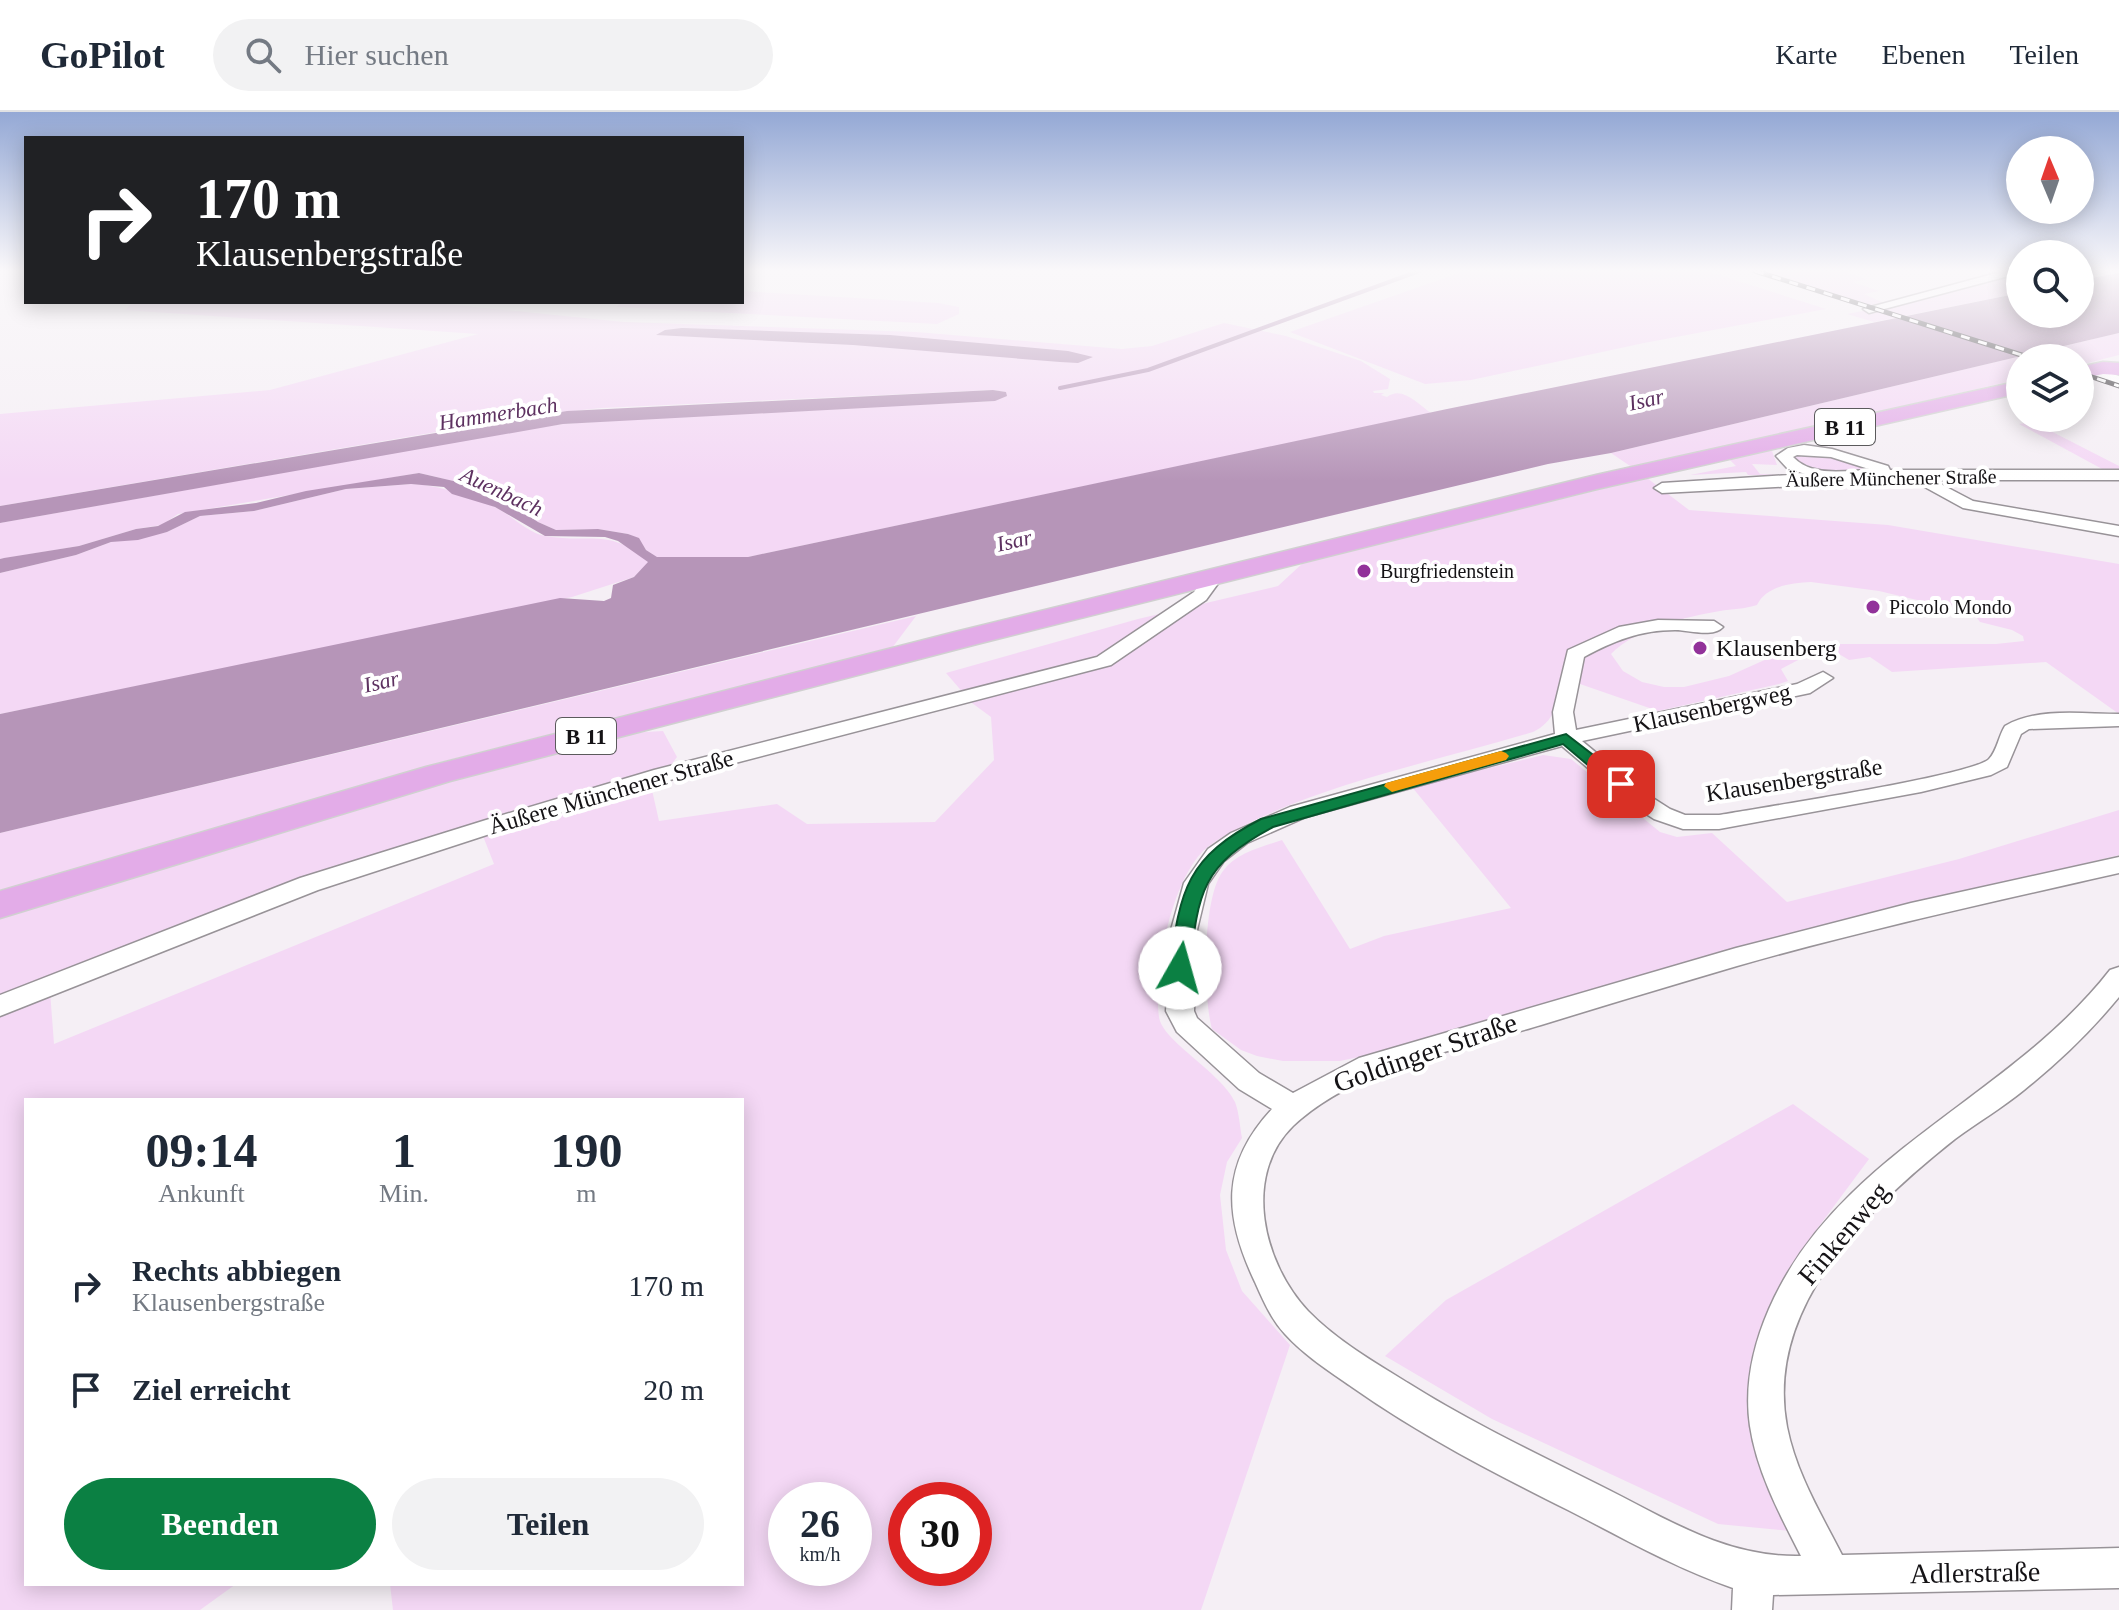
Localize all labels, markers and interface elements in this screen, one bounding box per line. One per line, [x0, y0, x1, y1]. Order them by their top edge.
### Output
search box [213, 19, 773, 91]
icon: search [241, 33, 285, 77]
text: GoPilot [40, 34, 165, 76]
text: Hier suchen [305, 38, 449, 71]
text: Karte [1775, 39, 1837, 70]
text: Ebenen [1881, 39, 1965, 70]
text: Teilen [2009, 39, 2079, 70]
north arrow [2006, 136, 2094, 224]
map controls [2006, 136, 2094, 432]
icon: right [64, 168, 168, 272]
text: 170 m [196, 168, 341, 230]
text: Klausenbergstraße [196, 234, 463, 274]
button: search [2006, 240, 2094, 328]
button: layers [2006, 344, 2094, 432]
water label: Isar [1625, 383, 1667, 416]
water label: Hammerbach [436, 392, 559, 435]
road number: B 11 [1815, 409, 1875, 445]
water label: Auenbach [455, 461, 547, 521]
street label: Äußere Münchener Straße [1785, 465, 1997, 491]
water label: Isar [993, 524, 1035, 557]
place label: Burgfriedenstein [1380, 560, 1514, 583]
marker: Burgfriedenstein [1355, 562, 1373, 580]
place label: Piccolo Mondo [1889, 596, 2012, 618]
marker: Piccolo Mondo [1864, 598, 1882, 616]
place label: Klausenberg [1716, 635, 1837, 661]
marker: Klausenberg [1691, 639, 1709, 657]
water label: Isar [360, 665, 402, 698]
street label: Klausenbergweg [1631, 679, 1793, 737]
road number: B 11 [556, 718, 616, 754]
street label: Äußere Münchener Straße [486, 745, 736, 839]
pin [1587, 750, 1655, 818]
street label: Klausenbergstraße [1704, 753, 1884, 807]
icon: arrive [1599, 762, 1643, 806]
position arrow [1138, 926, 1222, 1010]
street label: Goldinger Straße [1329, 1007, 1521, 1098]
text: 09:14 [146, 1124, 258, 1177]
text: 1 [392, 1124, 416, 1177]
text: 190 [550, 1124, 622, 1177]
street label: Finkenweg [1792, 1176, 1895, 1291]
text: Ankunft [158, 1179, 245, 1208]
text: Min. [379, 1179, 429, 1208]
text: m [576, 1179, 597, 1208]
text: Rechts abbiegen [132, 1254, 341, 1287]
icon: right [64, 1264, 108, 1308]
text: 170 m [628, 1269, 704, 1302]
text: Klausenbergstraße [132, 1288, 325, 1317]
icon: arrive [64, 1368, 108, 1412]
text: Ziel erreicht [132, 1373, 291, 1406]
text: 20 m [643, 1373, 704, 1406]
button: Beenden [64, 1478, 376, 1570]
button: Teilen [392, 1478, 704, 1570]
speed limit sign: 30 [888, 1482, 992, 1586]
text: 26 [800, 1501, 840, 1546]
text: km/h [799, 1543, 841, 1565]
street label: Adlerstraße [1909, 1556, 2041, 1589]

